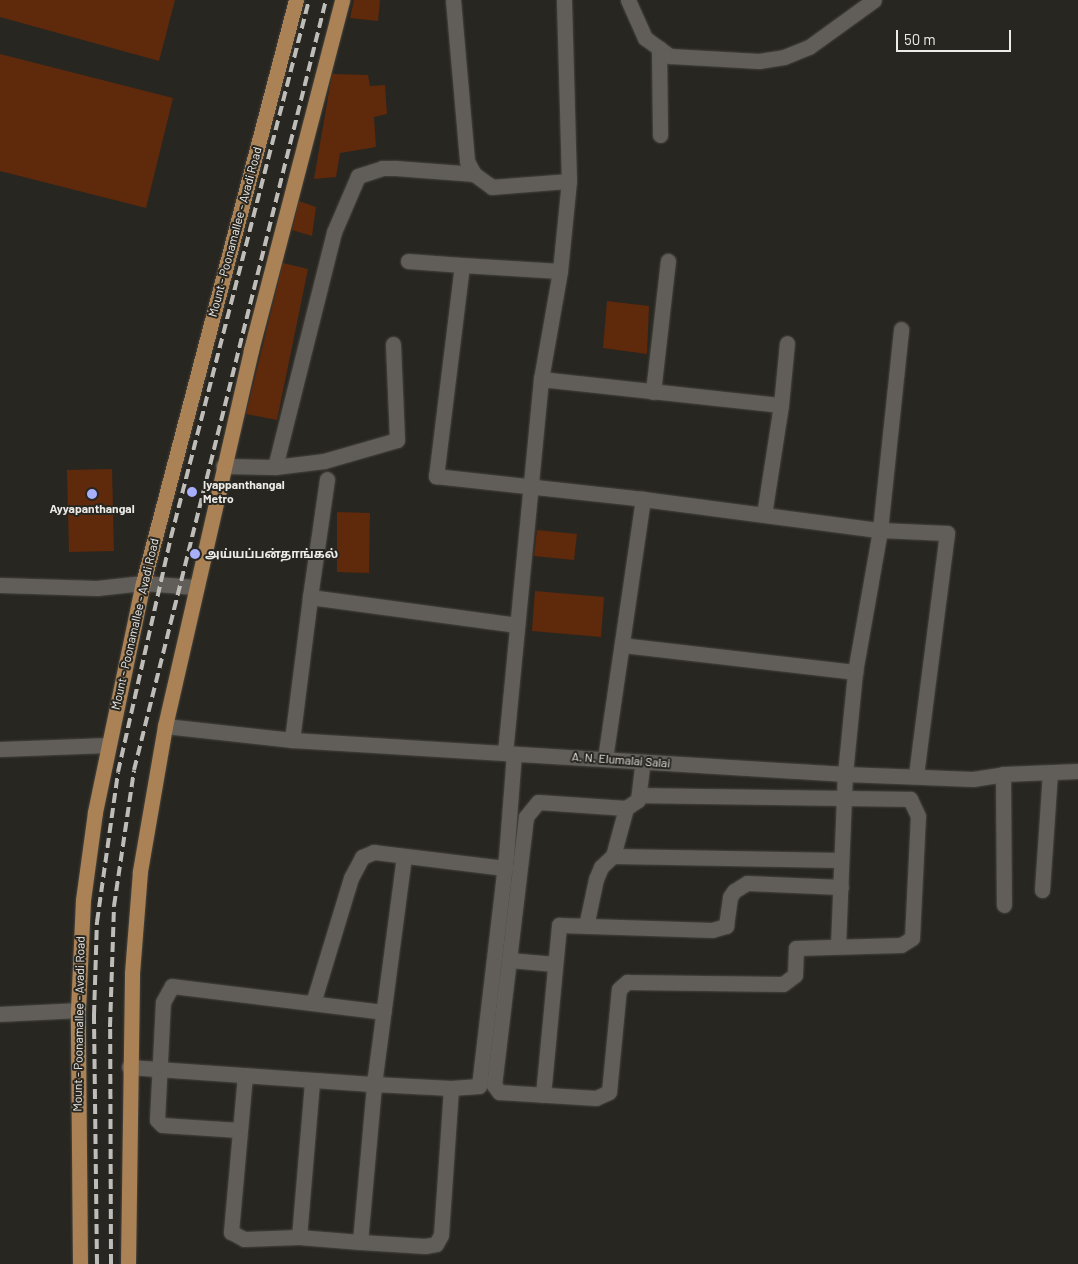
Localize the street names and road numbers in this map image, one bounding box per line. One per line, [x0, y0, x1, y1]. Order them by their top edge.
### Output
street label: Mount - Poonamallee - Avadi Road [205, 145, 265, 319]
street label: Mount - Poonamallee - Avadi Road [108, 537, 162, 711]
street label: A. N. Elumalai Salai [571, 749, 671, 771]
street label: Mount - Poonamallee - Avadi Road [70, 936, 88, 1112]

